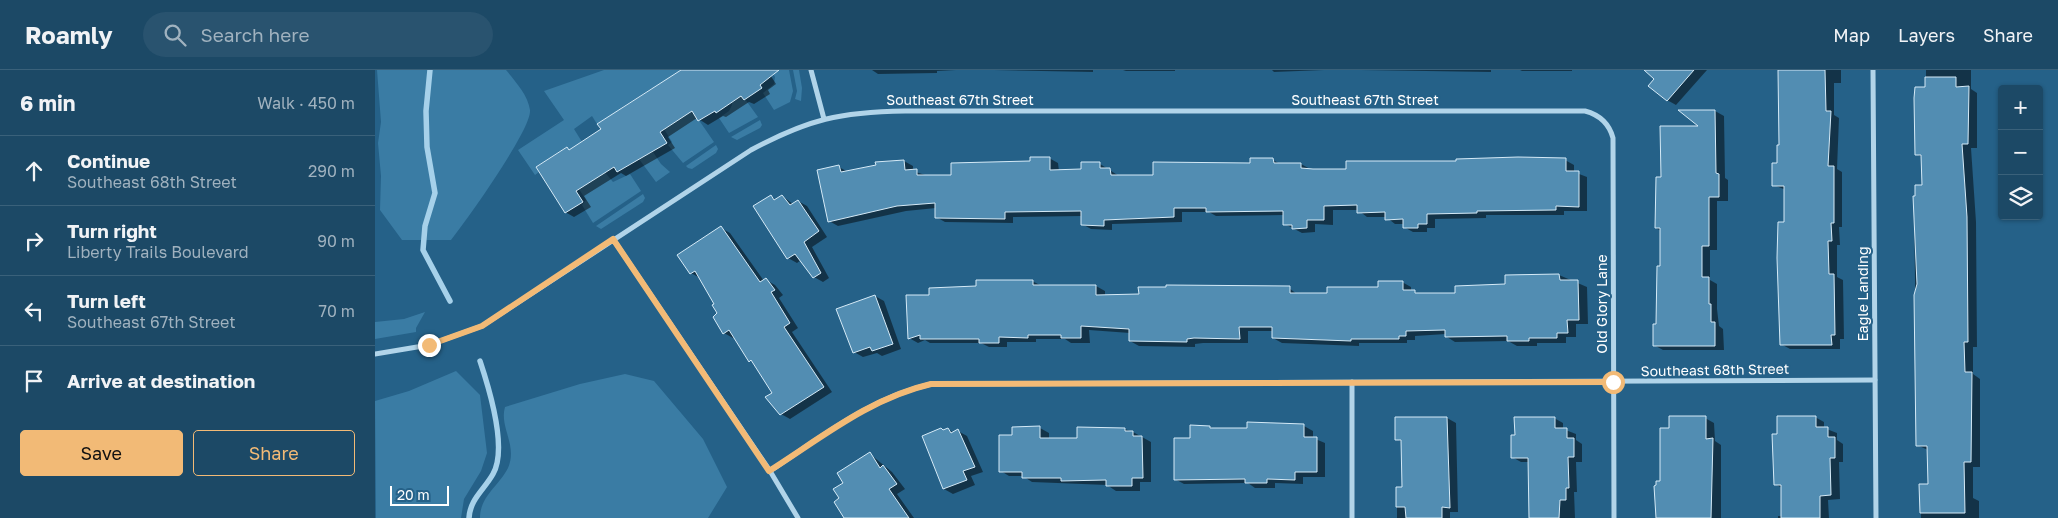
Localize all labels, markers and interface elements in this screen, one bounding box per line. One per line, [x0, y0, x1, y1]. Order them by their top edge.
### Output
search box [143, 12, 493, 57]
text: Roamly [25, 20, 113, 49]
icon: search [161, 21, 189, 49]
text: Search here [201, 23, 309, 46]
text: Map [1833, 24, 1870, 46]
text: Layers [1898, 24, 1955, 46]
text: Share [1983, 24, 2033, 46]
map controls [1998, 85, 2043, 220]
button: + [1998, 85, 2043, 130]
text: 6 min [20, 90, 75, 116]
street label: Southeast 67th Street [886, 91, 1034, 108]
street label: Southeast 67th Street [1291, 91, 1439, 108]
text: Walk · 450 m [257, 93, 355, 113]
button: − [1998, 130, 2043, 175]
text: Continue [67, 149, 150, 172]
icon: ahead [20, 157, 48, 185]
text: 290 m [308, 161, 355, 181]
text: Southeast 68th Street [67, 172, 237, 192]
button: layers [1998, 175, 2043, 220]
text: Turn right [67, 219, 157, 242]
icon: right [20, 227, 48, 255]
text: 90 m [317, 231, 355, 251]
text: Liberty Trails Boulevard [67, 242, 249, 262]
street label: Eagle Landing [1854, 246, 1871, 342]
street label: Old Glory Lane [1593, 254, 1610, 354]
text: Turn left [67, 289, 146, 312]
icon: left [20, 297, 48, 325]
text: 70 m [318, 301, 355, 321]
text: Southeast 67th Street [67, 312, 236, 332]
route end [418, 334, 441, 357]
street label: Southeast 68th Street [1640, 360, 1790, 379]
icon: arrive [20, 367, 48, 395]
text: Arrive at destination [67, 369, 255, 392]
route start [1602, 371, 1625, 394]
button: Save [20, 430, 183, 476]
button: Share [193, 430, 355, 476]
scale bar [390, 483, 449, 506]
text: 20 m [397, 486, 430, 503]

